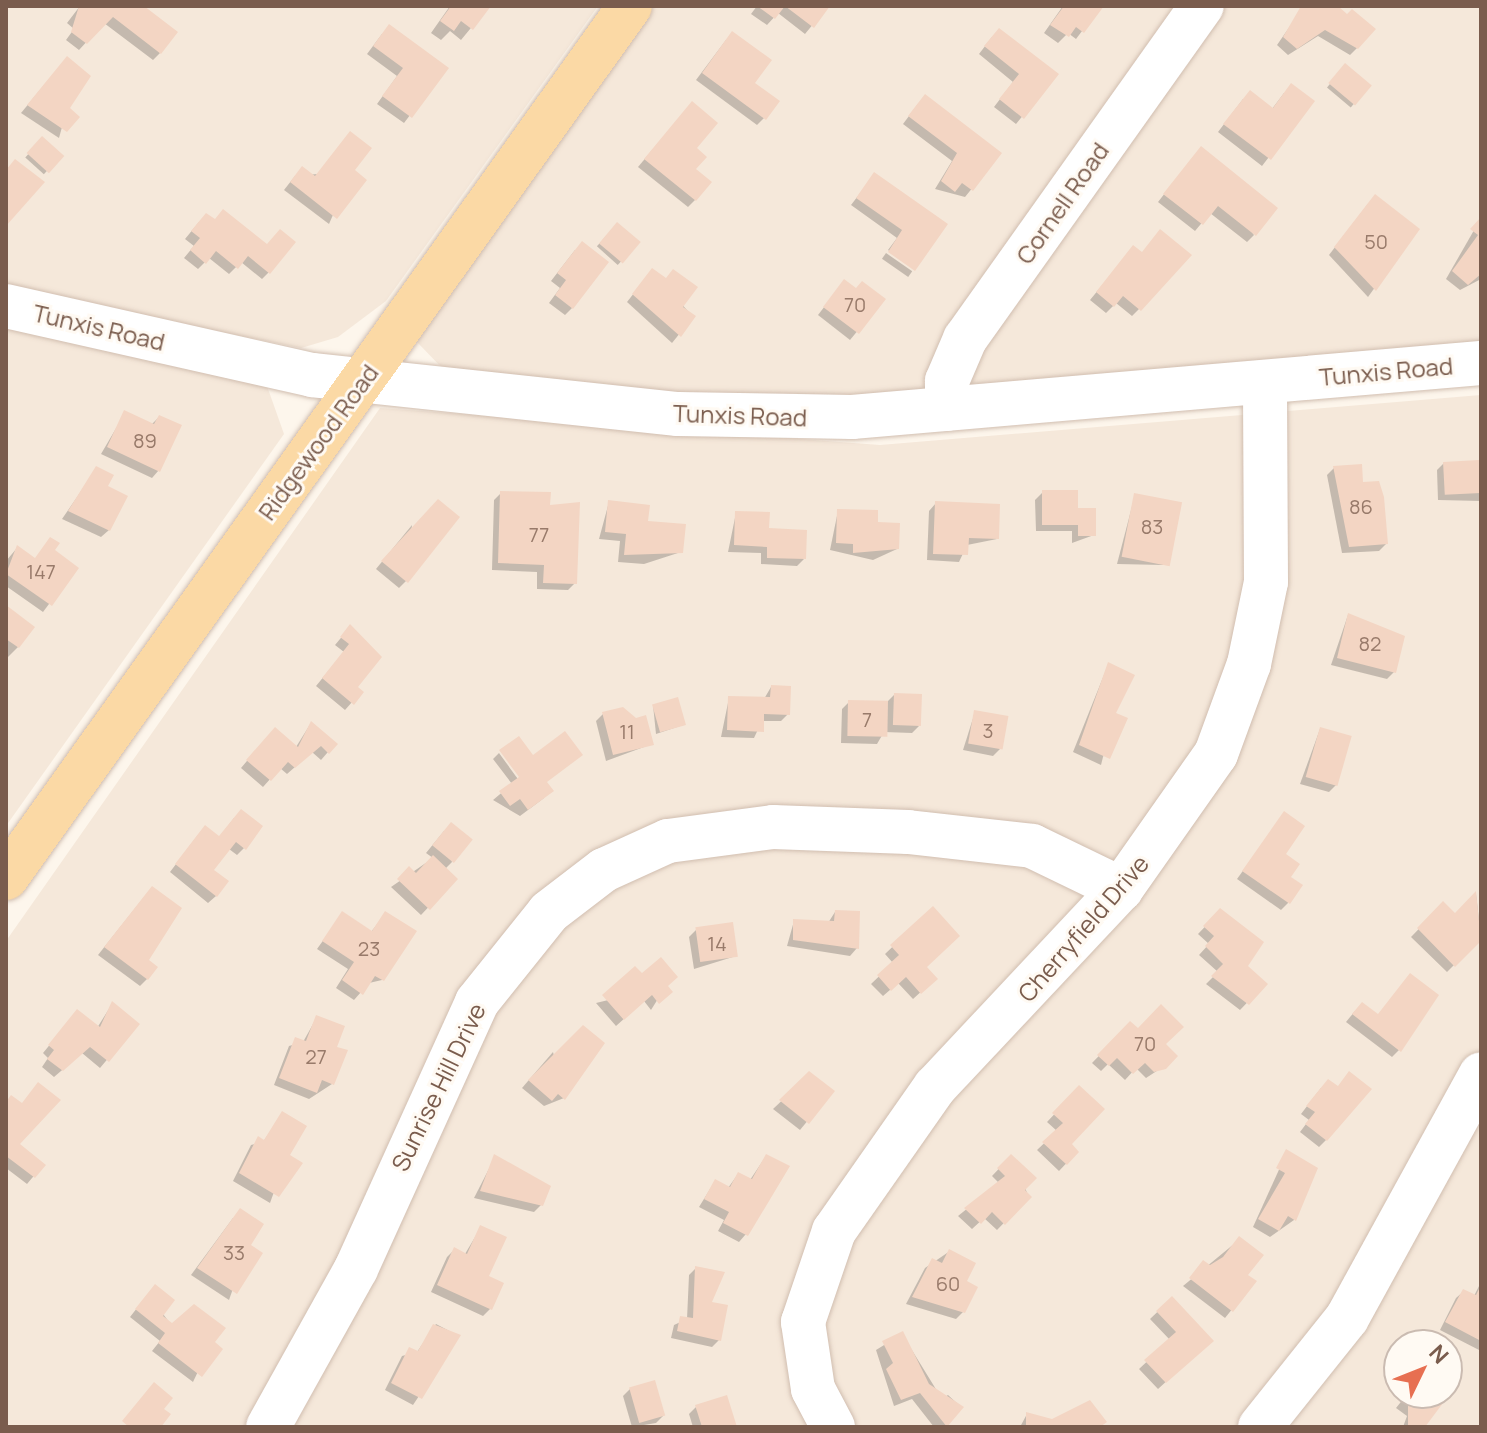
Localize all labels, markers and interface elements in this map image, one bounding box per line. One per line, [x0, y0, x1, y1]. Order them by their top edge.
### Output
street label: Cornell Road [1010, 137, 1114, 269]
house number: 50 [1364, 229, 1388, 253]
house number: 70 [844, 292, 866, 316]
street label: Tunxis Road [30, 298, 168, 356]
street label: Tunxis Road [1318, 351, 1454, 391]
street label: Ridgewood Road [252, 359, 384, 525]
street label: Tunxis Road [672, 398, 808, 432]
house number: 89 [133, 428, 157, 452]
house number: 86 [1349, 494, 1373, 518]
house number: 83 [1141, 514, 1163, 538]
house number: 77 [529, 522, 549, 546]
house number: 147 [26, 559, 56, 583]
house number: 82 [1358, 631, 1382, 655]
house number: 7 [862, 707, 872, 731]
house number: 3 [982, 718, 994, 742]
house number: 11 [619, 719, 635, 743]
street label: Cherryfield Drive [1012, 849, 1154, 1007]
house number: 14 [707, 931, 727, 955]
house number: 23 [358, 936, 380, 960]
street label: Sunrise Hill Drive [385, 998, 491, 1176]
house number: 70 [1134, 1031, 1156, 1055]
house number: 27 [305, 1044, 327, 1068]
house number: 33 [223, 1240, 245, 1264]
house number: 60 [936, 1271, 960, 1295]
north arrow [1383, 1329, 1463, 1409]
text: N [1423, 1338, 1455, 1370]

